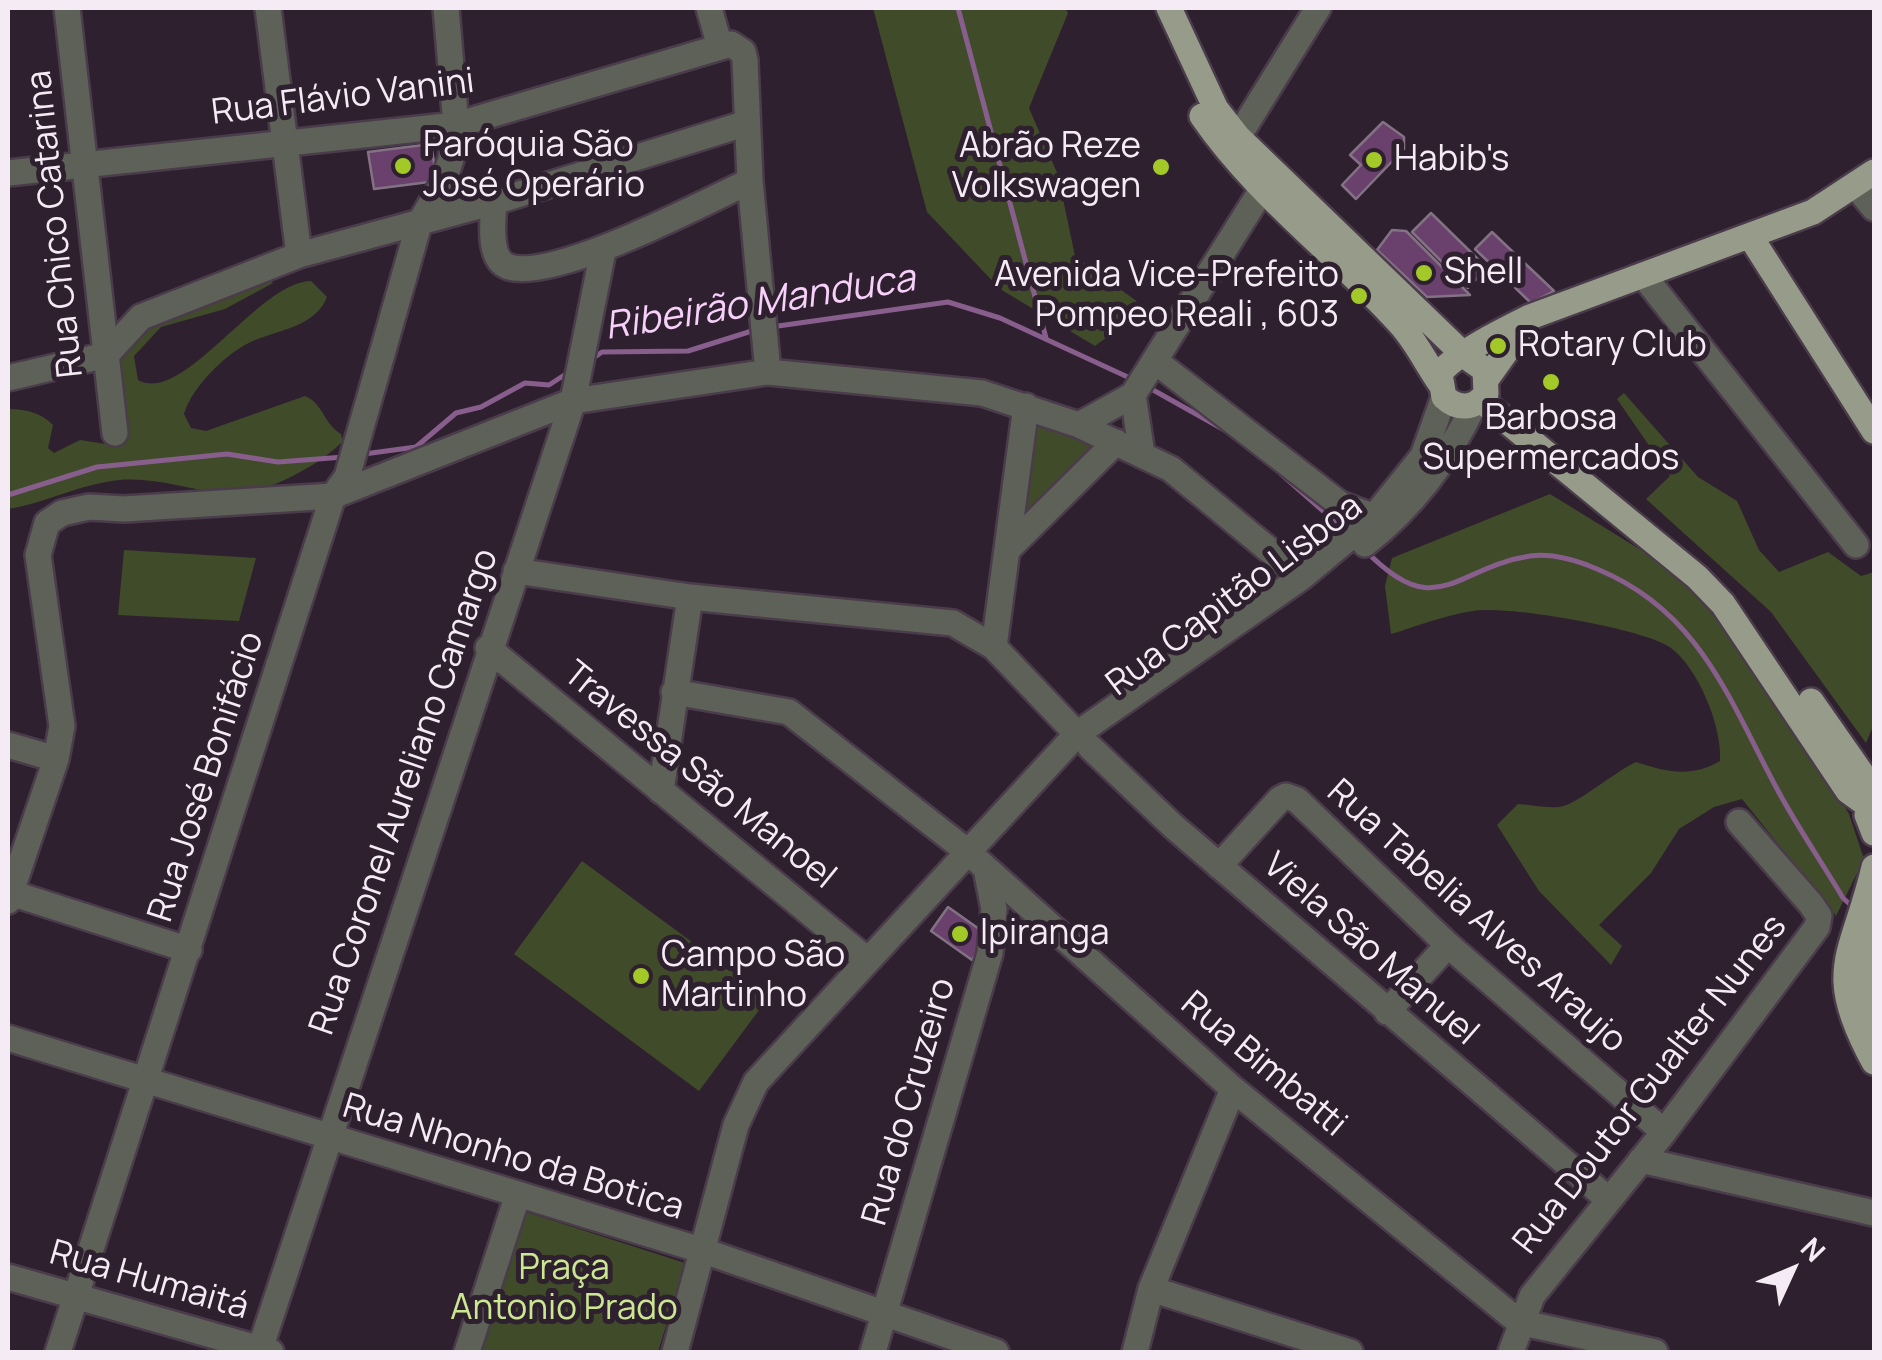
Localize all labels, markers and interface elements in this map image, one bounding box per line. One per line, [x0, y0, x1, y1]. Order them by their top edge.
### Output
street label: Rua Flávio Vanini [209, 61, 477, 135]
street label: Rua Chico Catarina [19, 68, 93, 380]
place label: Paróquia São José Operário [423, 125, 645, 207]
place label: Abrão Reze Volkswagen [952, 126, 1141, 208]
place label: Habib's [1394, 139, 1509, 181]
marker: Habib's [1363, 149, 1385, 171]
marker: Paróquia São José Operário [392, 155, 414, 177]
marker: Abrão Reze Volkswagen [1150, 156, 1172, 178]
place label: Shell [1444, 252, 1523, 294]
place label: Avenida Vice-Prefeito Pompeo Reali , 603 [994, 255, 1339, 337]
water label: Ribeirão Manduca [602, 257, 918, 351]
marker: Shell [1413, 262, 1435, 284]
marker: Avenida Vice-Prefeito Pompeo Reali , 603 [1348, 285, 1370, 307]
place label: Rotary Club [1518, 325, 1707, 367]
marker: Rotary Club [1487, 335, 1509, 357]
marker: Barbosa Supermercados [1540, 371, 1562, 393]
place label: Barbosa Supermercados [1423, 398, 1679, 480]
street label: Rua Capitão Lisboa [1099, 486, 1371, 706]
street label: Rua Coronel Aureliano Camargo [302, 544, 508, 1040]
street label: Rua José Bonifácio [140, 627, 274, 927]
street label: Travessa São Manoel [554, 653, 844, 899]
street label: Rua Tabelia Alves Araujo [1318, 772, 1634, 1062]
street label: Viela São Manuel [1254, 845, 1486, 1055]
street label: Rua Doutor Gualter Nunes [1506, 907, 1796, 1263]
place label: Ipiranga [980, 913, 1109, 955]
marker: Ipiranga [949, 923, 971, 945]
place label: Campo São Martinho [661, 935, 845, 1017]
marker: Campo São Martinho [630, 965, 652, 987]
street label: Rua do Cruzeiro [855, 974, 965, 1230]
street label: Rua Bimbatti [1172, 984, 1354, 1146]
street label: Rua Nhonho da Botica [337, 1086, 689, 1230]
north arrow [1742, 1220, 1842, 1320]
text: N [1793, 1229, 1834, 1270]
street label: Rua Humaitá [45, 1233, 253, 1329]
park label: Praça Antonio Prado [450, 1248, 678, 1330]

